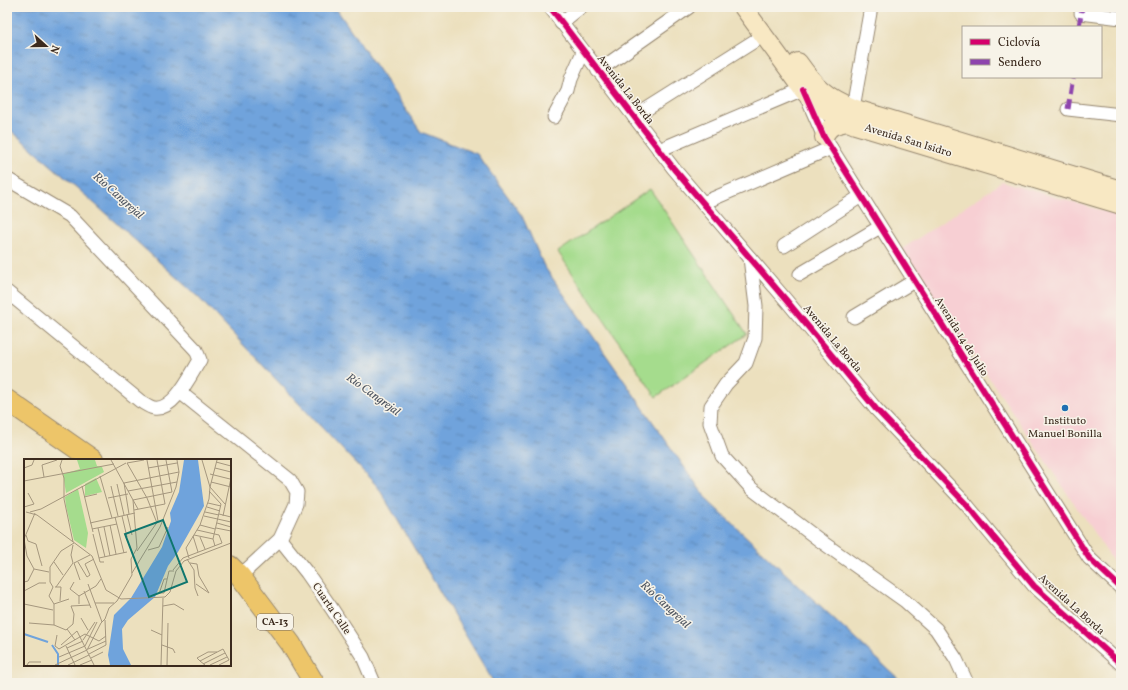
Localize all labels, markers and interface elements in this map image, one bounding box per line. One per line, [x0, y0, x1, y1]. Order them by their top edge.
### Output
north arrow [26, 26, 66, 66]
legend [962, 26, 1102, 78]
text: Ciclovía [998, 35, 1040, 51]
text: N [46, 43, 62, 55]
street label: Avenida La Borda [593, 52, 657, 128]
text: Sendero [998, 55, 1041, 71]
street label: Avenida San Isidro [862, 121, 954, 161]
water label: Río Cangrejal [89, 169, 147, 223]
street label: Avenida 14 de Julio [931, 295, 991, 380]
street label: Avenida La Borda [799, 302, 865, 377]
water label: Río Cangrejal [343, 370, 403, 420]
marker: Instituto Manuel Bonilla [1060, 403, 1070, 413]
place label: Instituto Manuel Bonilla [1028, 414, 1102, 442]
inset map [24, 459, 231, 666]
street label: Avenida La Borda [1035, 571, 1108, 639]
water label: Río Cangrejal [637, 578, 693, 632]
street label: Cuarta Calle [308, 580, 354, 638]
road number: CA-13 [257, 614, 293, 630]

